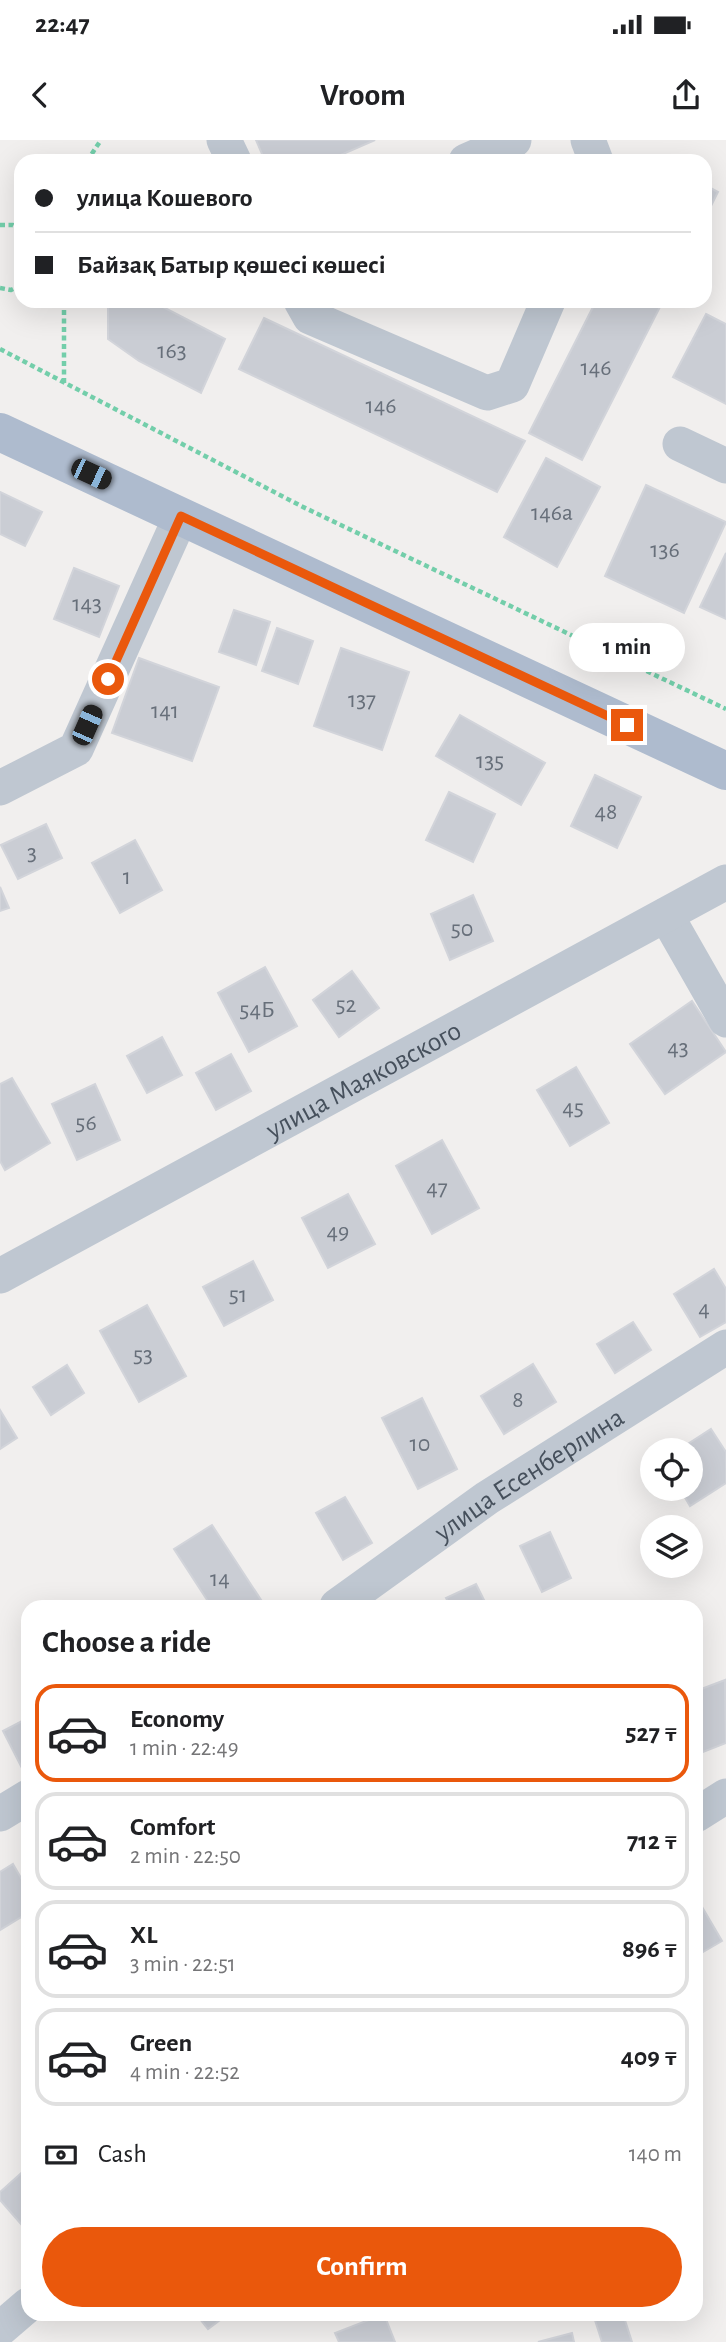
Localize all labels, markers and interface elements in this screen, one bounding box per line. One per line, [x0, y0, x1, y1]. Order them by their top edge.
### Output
text: 22:47 [35, 11, 90, 37]
icon: back [21, 76, 59, 114]
icon: share [667, 76, 705, 114]
text: Vroom [320, 79, 406, 111]
text: улица Кошевого [77, 185, 252, 211]
text: Байзақ Батыр қөшесі көшесі [77, 252, 385, 278]
house number: 163 [157, 339, 187, 363]
house number: 146 [580, 356, 612, 380]
house number: 146 [365, 394, 397, 418]
car [68, 456, 115, 492]
house number: 146а [531, 501, 573, 525]
house number: 136 [650, 538, 680, 562]
house number: 143 [72, 592, 102, 616]
callout: 1 min [569, 624, 685, 672]
text: 1 min [603, 636, 651, 659]
route start [92, 663, 124, 695]
house number: 137 [348, 688, 376, 712]
house number: 141 [151, 699, 179, 723]
car [69, 702, 106, 748]
route end [611, 709, 643, 741]
house number: 135 [476, 749, 504, 773]
house number: 48 [595, 800, 617, 824]
house number: 3 [27, 841, 37, 865]
house number: 1 [123, 865, 131, 889]
house number: 50 [451, 917, 473, 941]
house number: 52 [336, 993, 357, 1017]
house number: 54Б [239, 998, 275, 1022]
street label: улица Маяковского [261, 1017, 466, 1145]
house number: 43 [667, 1036, 689, 1060]
house number: 45 [562, 1096, 584, 1120]
house number: 56 [75, 1111, 97, 1135]
house number: 47 [426, 1176, 448, 1200]
house number: 49 [327, 1220, 349, 1244]
house number: 51 [229, 1283, 247, 1307]
house number: 4 [698, 1297, 710, 1321]
house number: 53 [133, 1343, 153, 1367]
house number: 8 [512, 1388, 524, 1412]
street label: улица Есенберлина [429, 1403, 629, 1548]
house number: 10 [410, 1432, 430, 1456]
map controls [640, 1438, 703, 1578]
button: locate [640, 1438, 703, 1501]
button: layers [640, 1515, 703, 1578]
house number: 14 [210, 1567, 230, 1591]
text: Choose a ride [42, 1626, 211, 1658]
icon: car [46, 1702, 109, 1765]
text: Economy [130, 1706, 224, 1732]
text: 527 ₸ [625, 1720, 678, 1746]
text: 1 min · 22:49 [130, 1737, 238, 1760]
icon: car [46, 1810, 109, 1873]
text: Comfort [130, 1814, 215, 1840]
text: 712 ₸ [627, 1828, 678, 1854]
text: 2 min · 22:50 [130, 1845, 241, 1868]
icon: car [46, 1918, 109, 1981]
text: XL [130, 1922, 157, 1948]
text: 896 ₸ [622, 1936, 678, 1962]
text: 3 min · 22:51 [130, 1953, 236, 1976]
icon: car [46, 2026, 109, 2089]
text: Green [130, 2030, 192, 2056]
text: 409 ₸ [621, 2044, 678, 2070]
text: 4 min · 22:52 [130, 2061, 240, 2084]
icon: cash [42, 2136, 80, 2174]
text: Cash [98, 2141, 147, 2167]
text: 140 m [629, 2143, 682, 2166]
button: Confirm [42, 2227, 682, 2307]

